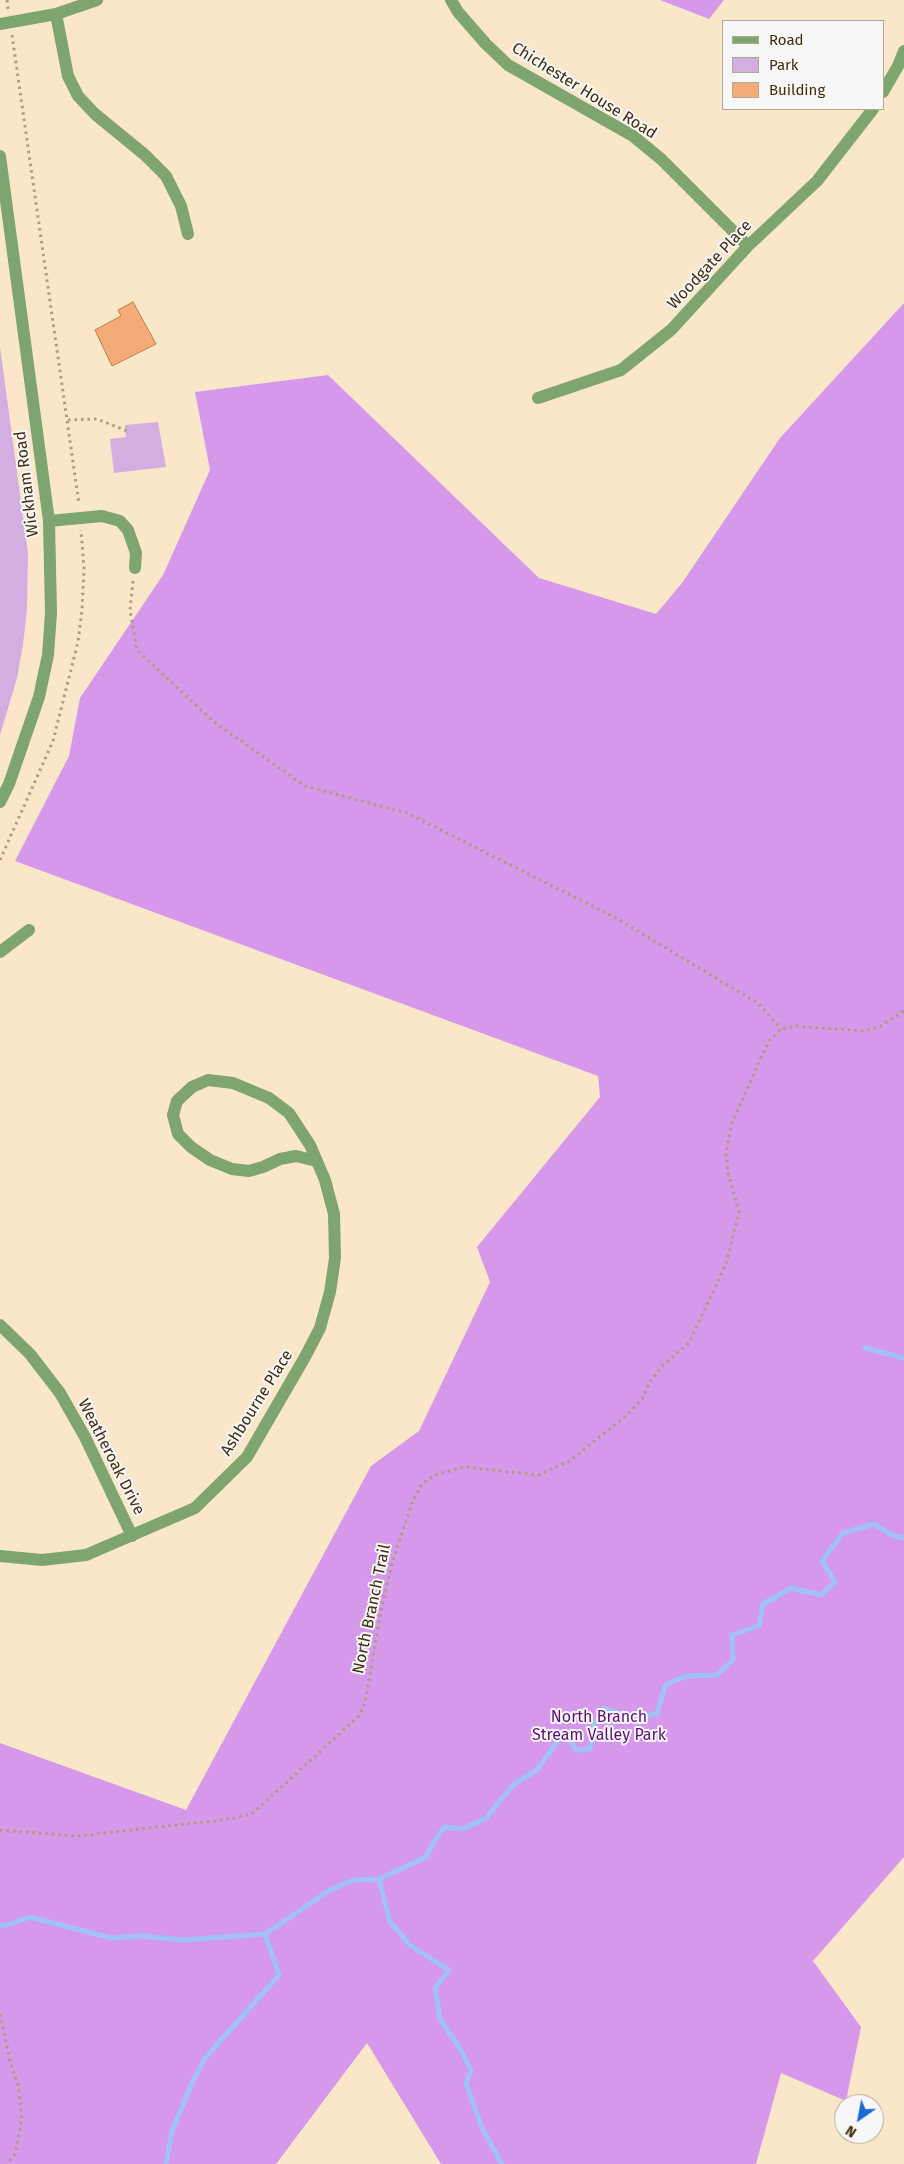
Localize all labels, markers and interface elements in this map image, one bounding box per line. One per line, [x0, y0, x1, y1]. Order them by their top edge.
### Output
legend [722, 20, 884, 110]
text: Road [769, 31, 804, 49]
street label: Chichester House Road [508, 38, 660, 144]
text: Park [769, 56, 799, 74]
text: Building [769, 81, 825, 99]
street label: Woodgate Place [664, 216, 756, 314]
street label: Wickham Road [11, 430, 43, 538]
street label: Ashbourne Place [217, 1347, 297, 1459]
street label: Weatheroak Drive [73, 1396, 149, 1518]
street label: North Branch Trail [349, 1543, 395, 1675]
park label: North Branch Stream Valley Park [532, 1708, 666, 1746]
north arrow [834, 2094, 884, 2144]
text: N [843, 2122, 860, 2141]

